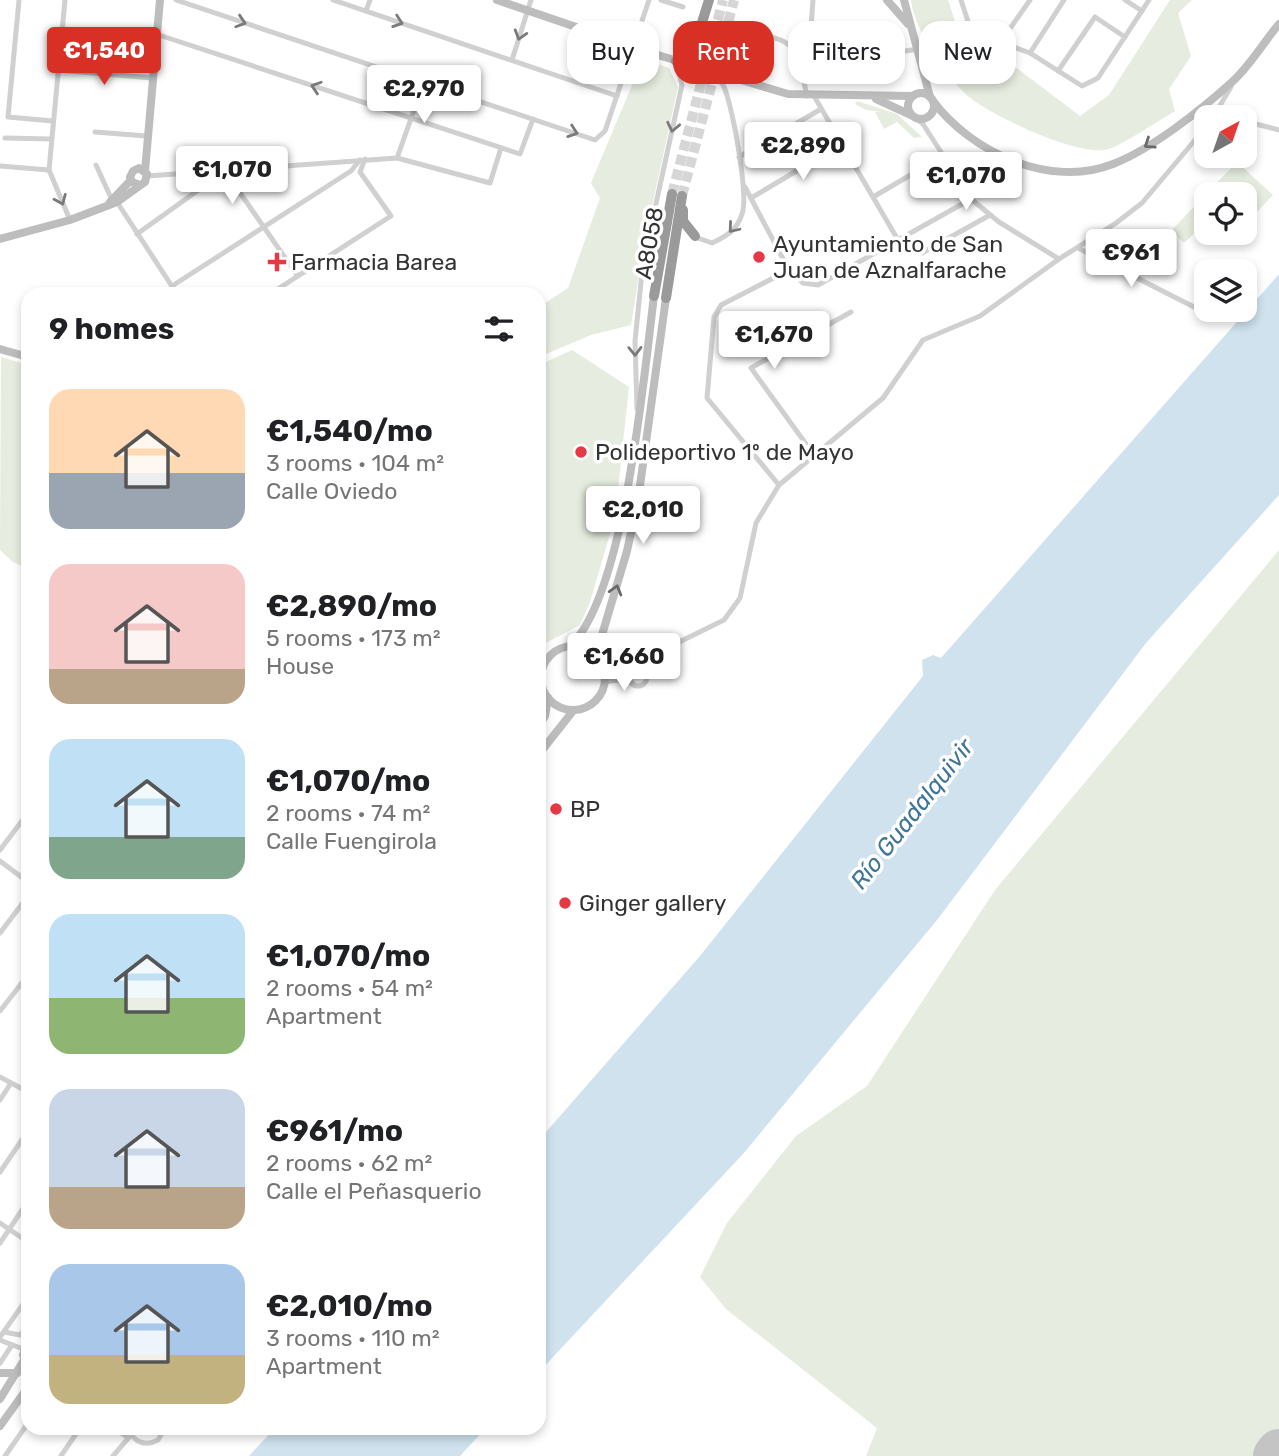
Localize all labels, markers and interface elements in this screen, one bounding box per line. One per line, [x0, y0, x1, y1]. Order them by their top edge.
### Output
one-way arrow [234, 14, 246, 28]
one-way arrow [392, 14, 404, 28]
chip: Buy [567, 21, 659, 84]
chip: Rent [673, 21, 774, 84]
chip: Filters [788, 21, 905, 84]
chip: New [919, 21, 1016, 84]
pin: €1,540 [47, 28, 161, 87]
one-way arrow [514, 29, 528, 41]
text: €1,540 [63, 36, 145, 64]
pin: €2,970 [367, 66, 481, 125]
text: €2,970 [383, 74, 465, 102]
one-way arrow [310, 81, 323, 95]
north arrow [1194, 105, 1256, 168]
map controls [1194, 105, 1257, 322]
one-way arrow [666, 121, 681, 133]
pin: €2,890 [746, 122, 860, 182]
one-way arrow [566, 124, 578, 138]
text: €2,890 [760, 131, 846, 159]
one-way arrow [1144, 135, 1157, 148]
pin: €1,070 [175, 146, 289, 206]
pin: €1,070 [909, 152, 1023, 212]
text: €1,070 [192, 155, 272, 183]
text: €1,070 [926, 161, 1006, 189]
button: locate [1194, 182, 1257, 245]
one-way arrow [53, 193, 67, 205]
street label: A8058 [629, 205, 669, 281]
one-way arrow [728, 220, 741, 233]
place label: Ayuntamiento de San Juan de Aznalfarache [773, 230, 1007, 284]
pin: €961 [1090, 230, 1172, 289]
text: €961 [1102, 238, 1160, 266]
place label: Farmacia Barea [291, 248, 457, 276]
marker: Ayuntamiento de San Juan de Aznalfarache [751, 249, 767, 265]
marker: Farmacia Barea [269, 254, 285, 270]
button: layers [1194, 259, 1257, 322]
icon: filters [480, 310, 518, 348]
text: 9 homes [49, 311, 174, 347]
pin: €1,670 [717, 312, 831, 371]
text: €1,670 [735, 320, 813, 348]
one-way arrow [627, 346, 643, 357]
text: €1,540/mo [266, 413, 433, 449]
icon: home [105, 417, 189, 501]
place label: Polideportivo 1º de Mayo [595, 438, 854, 466]
marker: Polideportivo 1º de Mayo [573, 444, 589, 460]
text: 3 rooms · 104 m² [266, 449, 444, 477]
text: Calle Oviedo [266, 477, 397, 505]
pin: €2,010 [586, 486, 700, 546]
text: €2,010 [602, 495, 684, 523]
one-way arrow [607, 585, 622, 597]
text: €2,890/mo [266, 588, 437, 624]
icon: home [105, 592, 189, 676]
text: 5 rooms · 173 m² [266, 624, 441, 652]
pin: €1,660 [567, 634, 681, 693]
text: €1,660 [583, 642, 665, 670]
text: House [266, 652, 334, 680]
water label: Río Guadalquivir [845, 733, 980, 895]
text: €1,070/mo [266, 763, 430, 799]
icon: home [105, 767, 189, 851]
place label: BP [570, 795, 600, 823]
text: 2 rooms · 74 m² [266, 799, 430, 827]
marker: BP [548, 801, 564, 817]
text: Calle Fuengirola [266, 827, 437, 855]
place label: Ginger gallery [579, 889, 727, 917]
marker: Ginger gallery [557, 895, 573, 911]
text: €1,070/mo [266, 938, 430, 974]
icon: home [105, 942, 189, 1026]
text: 2 rooms · 54 m² [266, 974, 433, 1002]
text: Apartment [266, 1002, 382, 1030]
text: €961/mo [266, 1113, 403, 1149]
icon: home [105, 1117, 189, 1201]
text: 2 rooms · 62 m² [266, 1149, 432, 1177]
text: Calle el Peñasquerio [266, 1177, 482, 1205]
text: €2,010/mo [266, 1288, 433, 1324]
icon: home [105, 1292, 189, 1376]
text: 3 rooms · 110 m² [266, 1324, 440, 1352]
text: Apartment [266, 1352, 382, 1380]

